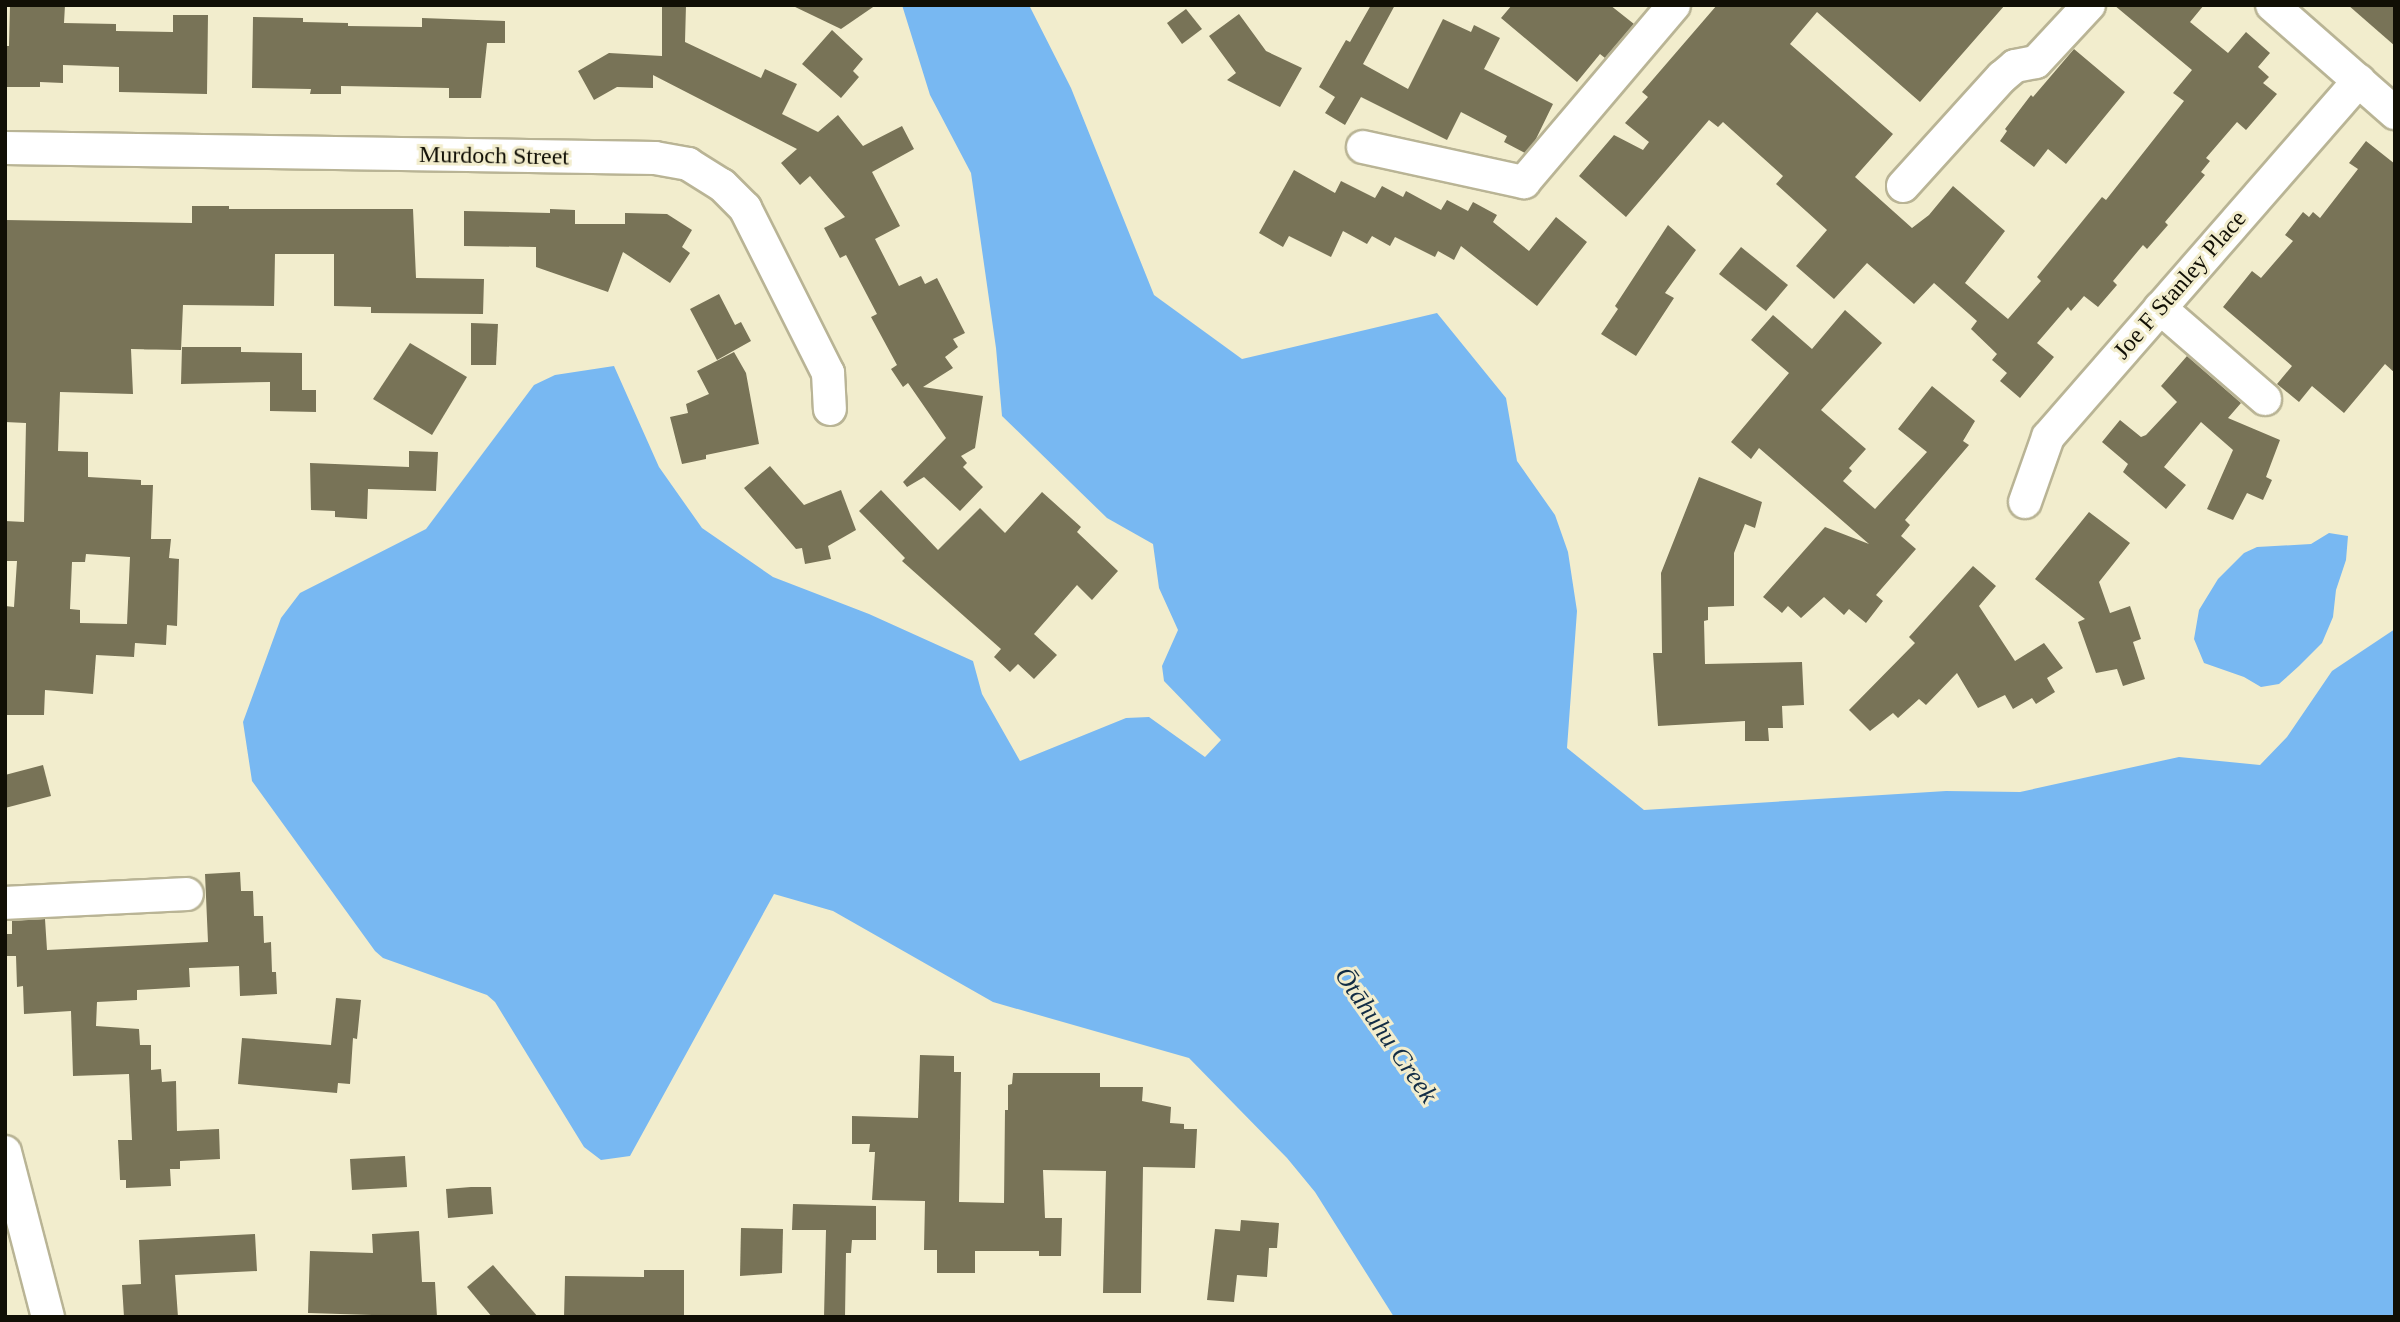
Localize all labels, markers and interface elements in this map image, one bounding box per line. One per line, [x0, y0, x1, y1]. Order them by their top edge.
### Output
street label: Murdoch Street [419, 140, 569, 172]
street label: Joe F Stanley Place [2108, 205, 2252, 365]
water label: Ōtāhuhu Creek [1328, 961, 1444, 1109]

